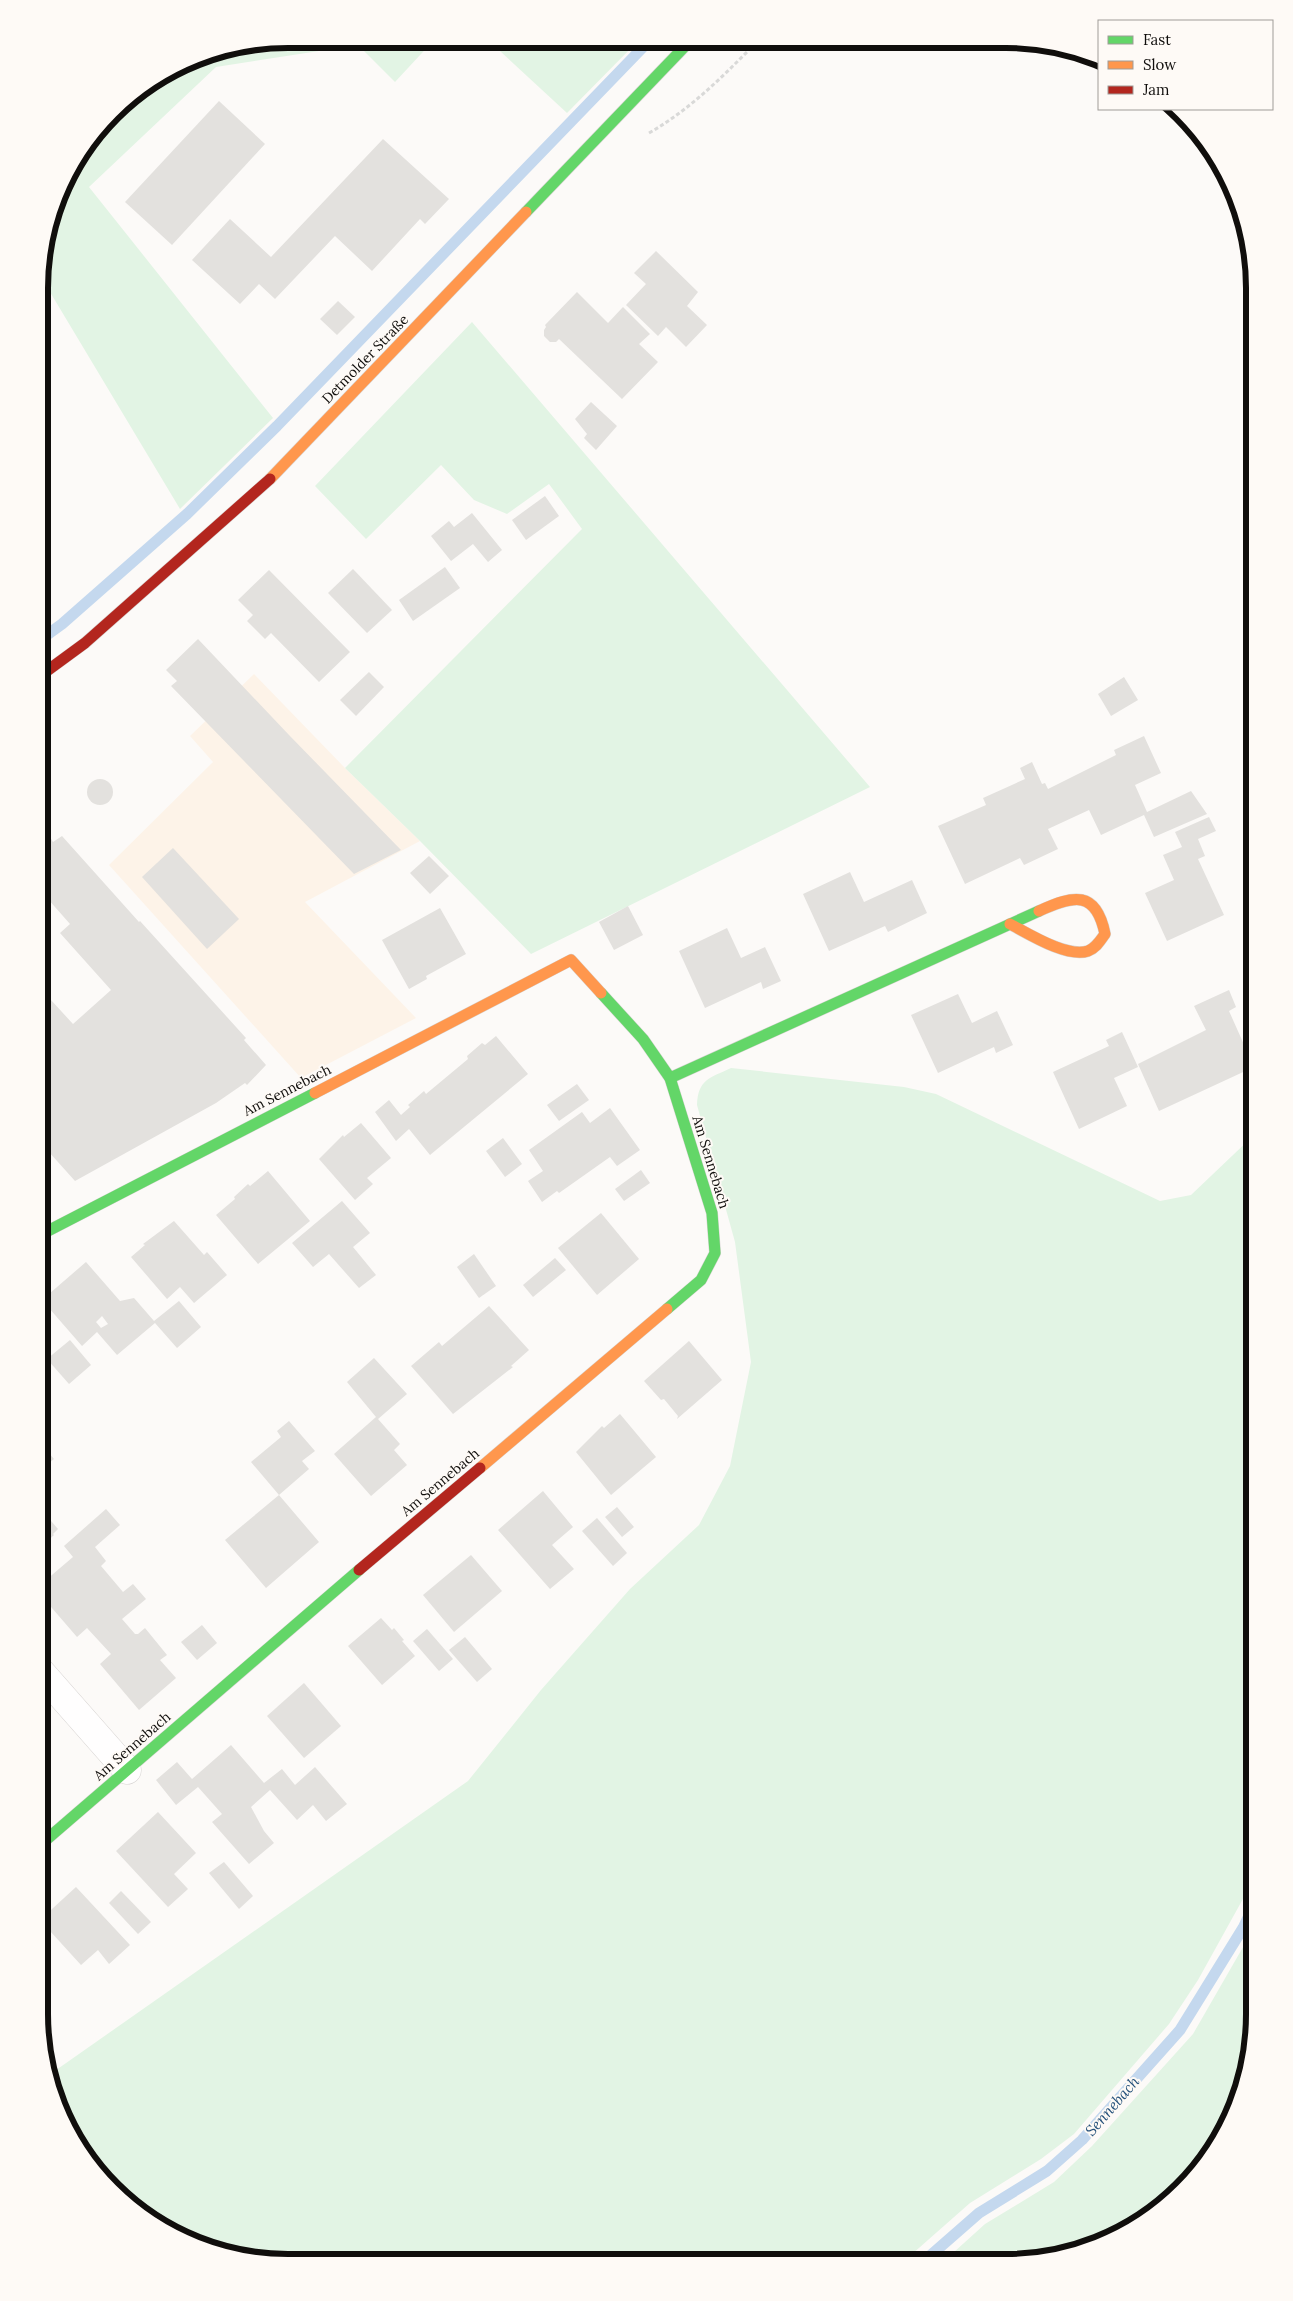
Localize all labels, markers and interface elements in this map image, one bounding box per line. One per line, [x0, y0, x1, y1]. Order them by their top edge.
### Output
legend [1098, 20, 1273, 110]
text: Fast [1143, 30, 1171, 49]
text: Slow [1143, 55, 1176, 74]
text: Jam [1142, 80, 1170, 99]
street label: Detmolder Straße [318, 310, 412, 407]
street label: Am Sennebach [239, 1060, 334, 1120]
street label: Am Sennebach [688, 1112, 734, 1211]
street label: Am Sennebach [397, 1444, 483, 1520]
street label: Am Sennebach [89, 1708, 174, 1785]
water label: Sennebach [1081, 2072, 1143, 2140]

